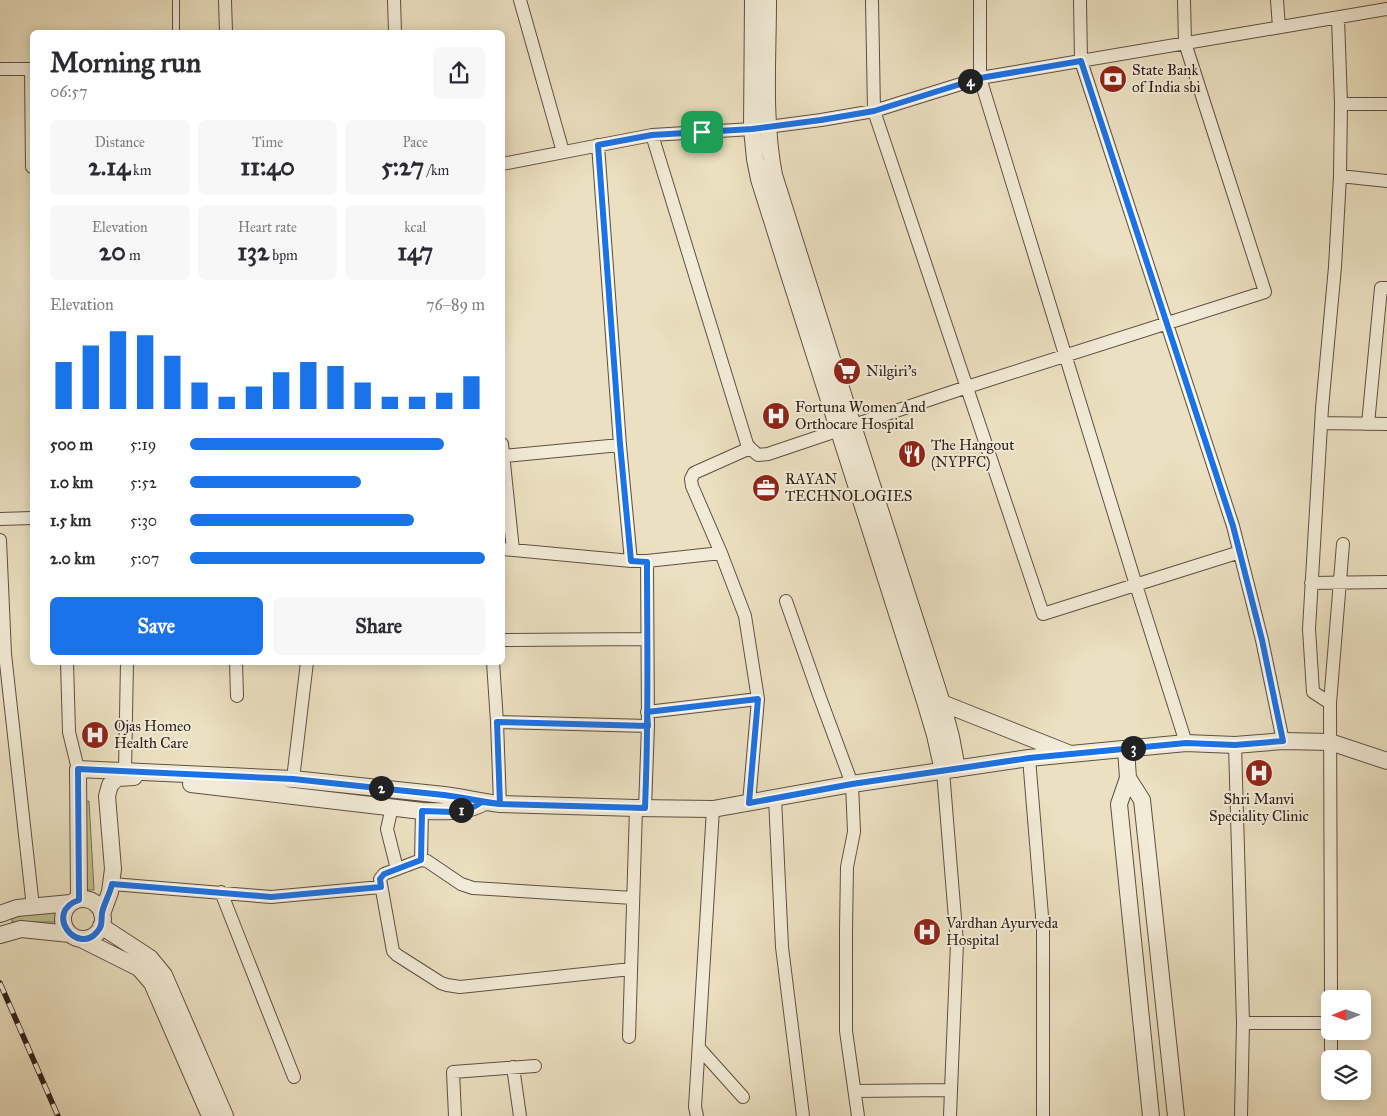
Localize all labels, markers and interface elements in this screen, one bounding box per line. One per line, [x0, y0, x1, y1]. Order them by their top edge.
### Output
text: Morning run [50, 45, 201, 80]
button: share [433, 47, 485, 99]
place label: State Bank of India sbi [1132, 61, 1201, 96]
bank icon: State Bank of India sbi [1098, 64, 1128, 94]
pin: 4 [958, 68, 982, 94]
text: 4 [967, 73, 974, 90]
text: 06:57 [50, 82, 88, 101]
pin [681, 111, 723, 153]
icon: arrive [688, 118, 716, 146]
text: Distance [95, 134, 145, 151]
text: Time [252, 134, 283, 151]
text: Pace [402, 134, 428, 151]
text: 2.14 [88, 151, 130, 182]
text: 11:40 [240, 151, 295, 182]
text: 5:27 [381, 151, 424, 182]
text: km [130, 162, 151, 179]
text: /km [424, 162, 449, 179]
text: Elevation [92, 219, 148, 236]
text: Heart rate [238, 219, 297, 236]
text: kcal [404, 219, 426, 236]
text: 20 [99, 236, 126, 267]
text: 132 [237, 236, 269, 267]
text: 147 [397, 236, 433, 267]
text: m [126, 247, 141, 264]
text: bpm [269, 247, 298, 264]
text: Elevation [50, 295, 114, 314]
text: 76–89 m [426, 295, 485, 314]
supermarket icon: Nilgiri's [832, 356, 862, 386]
place label: Nilgiri's [866, 362, 917, 380]
place label: Fortuna Women And Orthocare Hospital [795, 398, 926, 433]
hospital icon: Fortuna Women And Orthocare Hospital [761, 401, 791, 431]
text: 500 m [50, 435, 93, 454]
text: 5:19 [130, 435, 156, 454]
place label: The Hangout (NYPFC) [931, 436, 1015, 472]
restaurant icon: The Hangout (NYPFC) [897, 439, 927, 469]
place label: RAYAN TECHNOLOGIES [785, 470, 912, 505]
text: 1.0 km [50, 473, 93, 492]
text: 5:52 [130, 473, 157, 492]
office icon: RAYAN TECHNOLOGIES [751, 473, 781, 503]
text: 1.5 km [50, 511, 91, 530]
text: 5:30 [130, 511, 157, 530]
text: 2.0 km [50, 549, 95, 568]
text: 5:07 [130, 549, 159, 568]
button: Save [50, 597, 263, 655]
button: Share [273, 597, 485, 655]
place label: Ojas Homeo Health Care [114, 717, 191, 752]
hospital icon: Ojas Homeo Health Care [80, 720, 110, 750]
pin: 3 [1120, 736, 1146, 760]
text: 3 [1131, 740, 1136, 757]
hospital icon: Shri Manvi Speciality Clinic [1244, 758, 1274, 788]
pin: 2 [368, 776, 394, 800]
text: 2 [378, 780, 385, 797]
place label: Shri Manvi Speciality Clinic [1209, 790, 1309, 825]
pin: 1 [448, 798, 474, 822]
text: 1 [459, 802, 464, 819]
place label: Vardhan Ayurveda Hospital [945, 914, 1059, 949]
hospital icon: Vardhan Ayurveda Hospital [912, 917, 942, 947]
north arrow [1321, 990, 1371, 1040]
map controls [1321, 990, 1371, 1100]
button: layers [1321, 1050, 1371, 1100]

